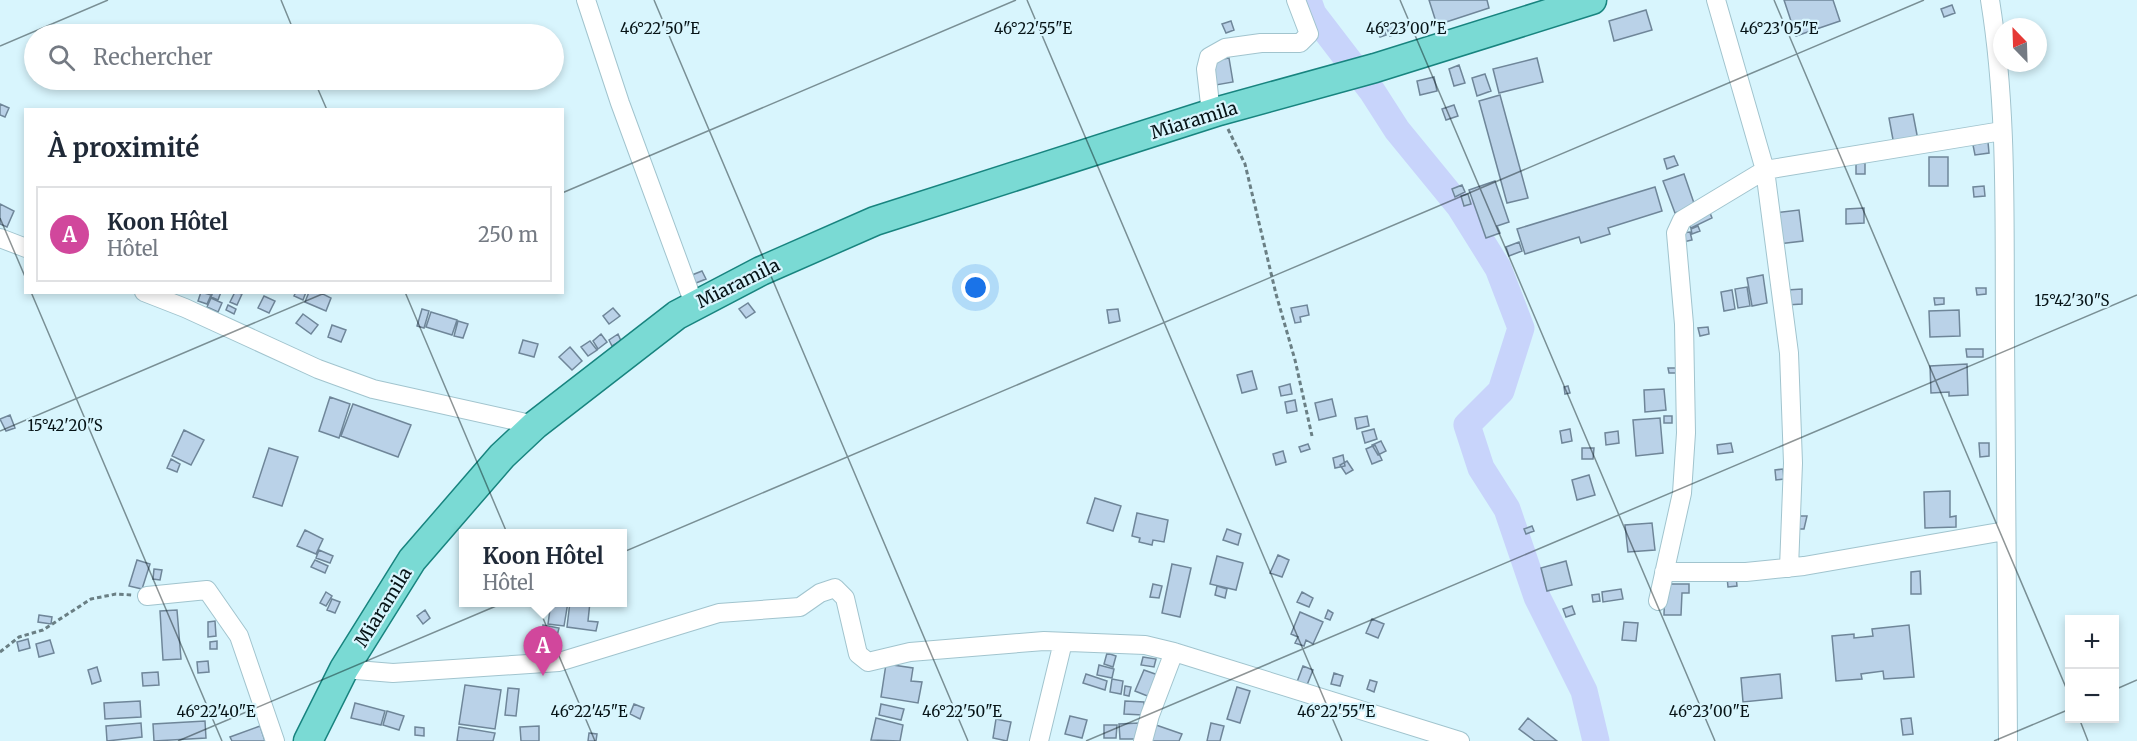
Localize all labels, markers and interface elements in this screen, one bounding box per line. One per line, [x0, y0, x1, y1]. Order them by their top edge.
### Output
north arrow [1993, 18, 2047, 72]
text: 46°22'50"E [620, 19, 700, 38]
text: 46°22'55"E [994, 19, 1072, 38]
text: 46°23'00"E [1366, 19, 1447, 38]
text: 46°23'05"E [1740, 19, 1819, 38]
search box [24, 24, 564, 90]
icon: search [45, 41, 78, 74]
text: Rechercher [93, 43, 213, 71]
street label: Miaramila [1148, 96, 1241, 144]
text: À proximité [48, 131, 199, 164]
text: Koon Hôtel [107, 208, 228, 236]
text: A [62, 222, 77, 247]
text: 250 m [478, 222, 538, 247]
text: Hôtel [107, 236, 158, 261]
street label: Miaramila [693, 253, 784, 313]
your location [961, 273, 990, 302]
text: 15°42'30"S [2035, 291, 2110, 310]
text: 15°42'20"S [27, 416, 103, 435]
popup [459, 529, 627, 607]
text: Koon Hôtel [482, 542, 604, 570]
street label: Miaramila [349, 563, 417, 651]
text: Hôtel [482, 570, 534, 595]
map controls [2065, 615, 2119, 723]
button: + [2065, 615, 2119, 669]
pin: A [524, 626, 562, 676]
button: − [2065, 669, 2119, 723]
text: 46°22'40"E [176, 702, 256, 721]
text: 46°22'45"E [551, 702, 628, 721]
text: 46°22'50"E [922, 702, 1002, 721]
text: 46°22'55"E [1297, 702, 1375, 721]
text: 46°23'00"E [1669, 702, 1750, 721]

